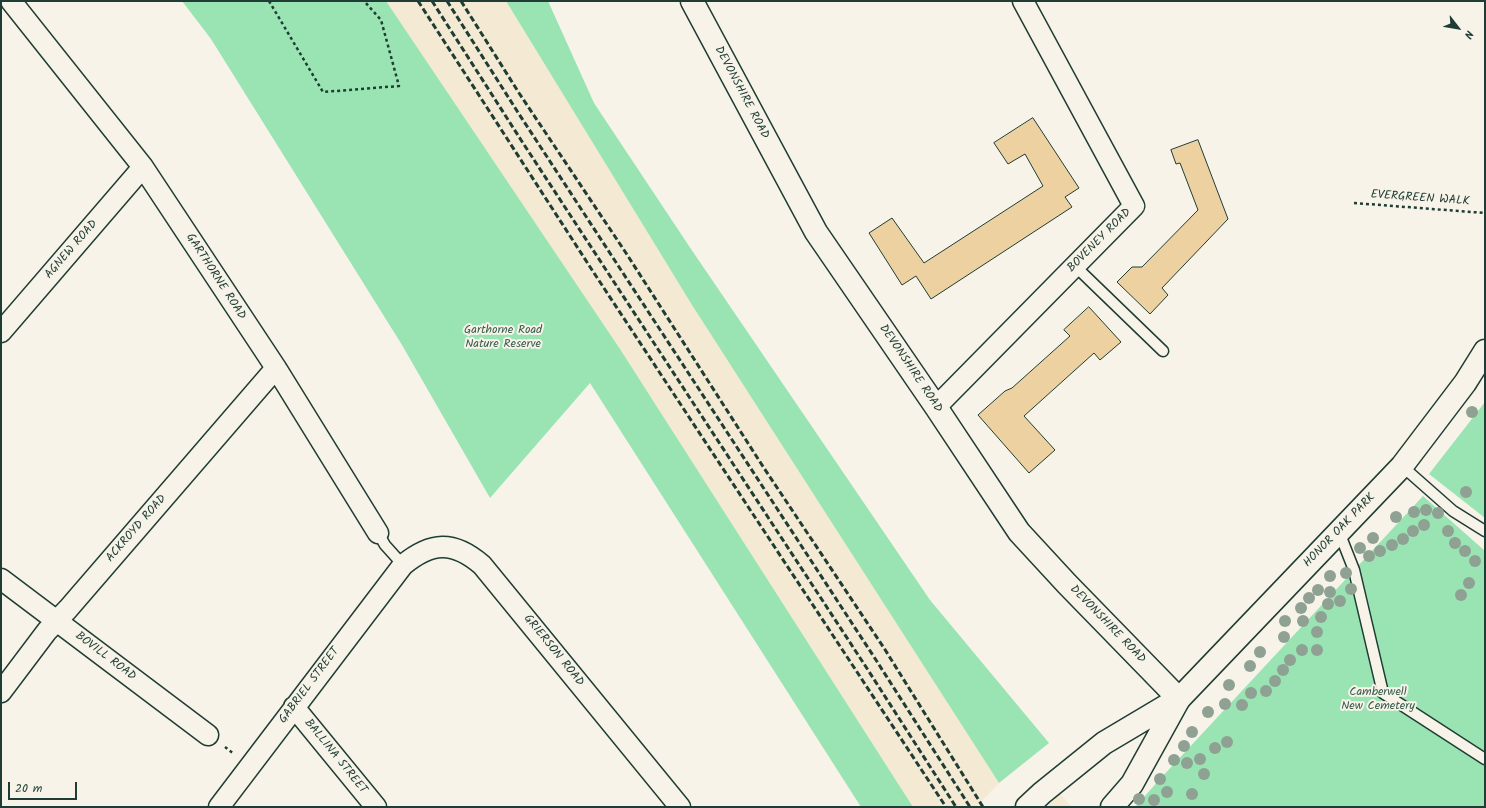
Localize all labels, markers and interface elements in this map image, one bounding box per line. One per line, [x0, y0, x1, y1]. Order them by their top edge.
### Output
north arrow [1438, 8, 1478, 48]
text: N [1459, 27, 1478, 42]
street label: DEVONSHIRE ROAD [710, 44, 772, 142]
street label: EVERGREEN WALK [1370, 188, 1470, 210]
street label: BOVENEY ROAD [1065, 206, 1135, 276]
street label: AGNEW ROAD [42, 218, 102, 282]
street label: GARTHORNE ROAD [182, 231, 248, 323]
street label: DEVONSHIRE ROAD [875, 322, 945, 416]
park label: Garthorne Road Nature Reserve [464, 324, 542, 352]
street label: HONOR OAK PARK [1301, 491, 1379, 571]
street label: ACKROYD ROAD [104, 492, 170, 566]
street label: DEVONSHIRE ROAD [1066, 583, 1148, 667]
street label: GRIERSON ROAD [520, 612, 586, 690]
street label: BOVILL ROAD [72, 629, 138, 685]
street label: GABRIEL STREET [277, 645, 343, 727]
park label: Camberwell New Cemetery [1341, 686, 1415, 714]
street label: BALLINA STREET [300, 717, 370, 797]
scale bar [10, 774, 79, 800]
text: 20 m [15, 779, 42, 798]

